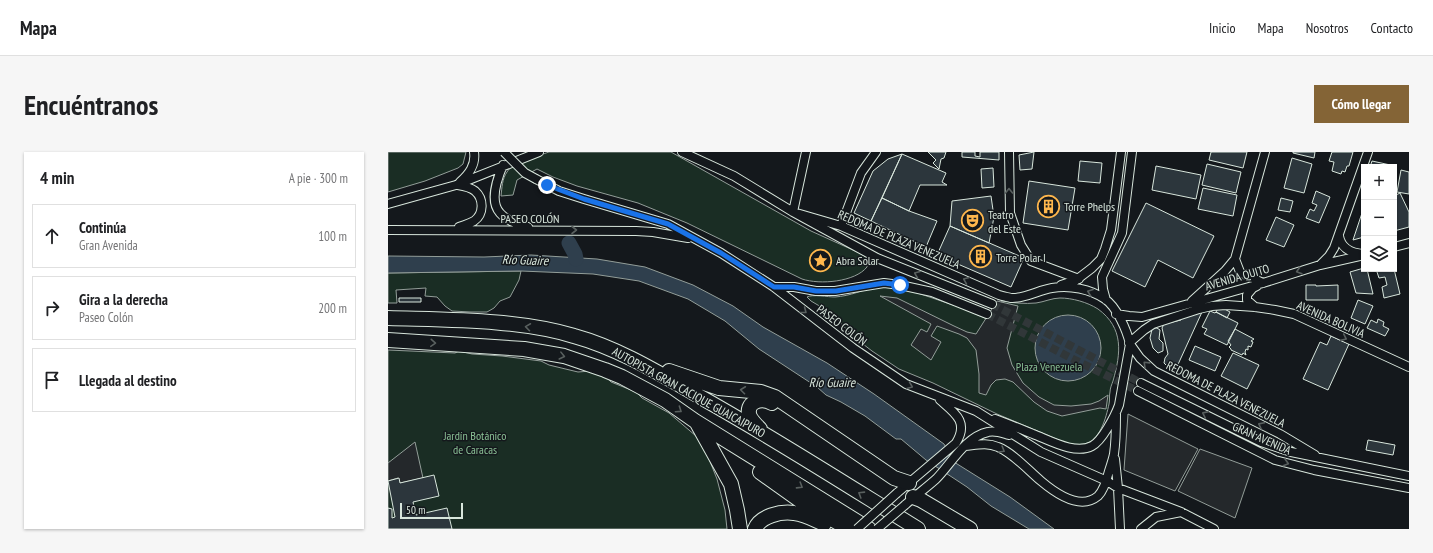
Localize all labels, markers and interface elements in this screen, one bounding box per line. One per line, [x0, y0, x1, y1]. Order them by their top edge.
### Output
text: Mapa [20, 16, 57, 40]
text: Inicio [1209, 19, 1236, 37]
text: Mapa [1258, 19, 1284, 37]
text: Nosotros [1306, 19, 1349, 37]
text: Contacto [1371, 19, 1413, 37]
button: Cómo llegar [1314, 85, 1409, 123]
text: Encuéntranos [24, 86, 158, 123]
map controls [1361, 164, 1397, 272]
button: + [1361, 164, 1397, 200]
text: 4 min [40, 167, 74, 189]
text: A pie · 300 m [289, 170, 348, 187]
route end [538, 176, 556, 194]
one-way arrow [1005, 188, 1013, 194]
building icon: Torre Phelps [1036, 193, 1062, 219]
place label: Torre Phelps [1064, 199, 1115, 214]
button: − [1361, 200, 1397, 236]
street label: REDOMA DE PLAZA VENEZUELA [836, 206, 963, 272]
place label: Teatro del Este [988, 207, 1021, 236]
theatre icon: Teatro del Este [959, 208, 985, 234]
street label: PASEO COLÓN [500, 211, 560, 226]
text: Continúa [79, 218, 126, 237]
icon: ahead [41, 225, 63, 247]
one-way arrow [571, 226, 577, 234]
text: 100 m [318, 228, 347, 245]
button: layers [1361, 236, 1397, 272]
text: Gran Avenida [79, 237, 138, 254]
building icon: Torre Polar I [967, 244, 993, 270]
place icon: Abra Solar [807, 247, 833, 273]
place label: Torre Polar I [996, 250, 1046, 265]
water label: Río Guaire [501, 251, 550, 269]
place label: Abra Solar [836, 253, 879, 268]
street label: AVENIDA QUITO [1203, 261, 1271, 293]
one-way arrow [1296, 267, 1303, 275]
one-way arrow [914, 271, 922, 279]
route start [891, 276, 909, 294]
one-way arrow [963, 277, 970, 285]
one-way arrow [1087, 289, 1094, 297]
text: Gira a la derecha [79, 290, 168, 309]
icon: right [41, 297, 63, 319]
street label: AVENIDA BOLIVIA [1295, 297, 1368, 341]
text: 200 m [318, 300, 347, 317]
street label: PASEO COLÓN [814, 301, 870, 349]
one-way arrow [800, 306, 807, 313]
text: Paseo Colón [79, 309, 133, 326]
one-way arrow [525, 322, 531, 331]
one-way arrow [1341, 333, 1348, 341]
one-way arrow [430, 338, 436, 347]
street label: AUTOPISTA GRAN CACIQUE GUAICAIPURO [610, 344, 769, 441]
one-way arrow [558, 351, 565, 360]
street label: REDOMA DE PLAZA VENEZUELA [1164, 357, 1288, 431]
park label: Plaza Venezuela [1016, 359, 1082, 374]
one-way arrow [1143, 361, 1151, 369]
icon: arrive [41, 369, 63, 391]
text: Llegada al destino [79, 371, 177, 390]
water label: Río Guaire [809, 374, 857, 391]
one-way arrow [907, 381, 914, 389]
one-way arrow [740, 386, 746, 395]
one-way arrow [675, 405, 682, 412]
one-way arrow [1201, 411, 1209, 419]
street label: GRAN AVENIDA [1230, 418, 1294, 458]
one-way arrow [1258, 422, 1265, 430]
park label: Jardín Botánico de Caracas [443, 428, 506, 457]
one-way arrow [998, 445, 1005, 452]
one-way arrow [1282, 458, 1289, 467]
one-way arrow [796, 481, 803, 489]
one-way arrow [858, 491, 865, 498]
scale bar [400, 501, 463, 520]
text: 50 m [406, 503, 425, 517]

